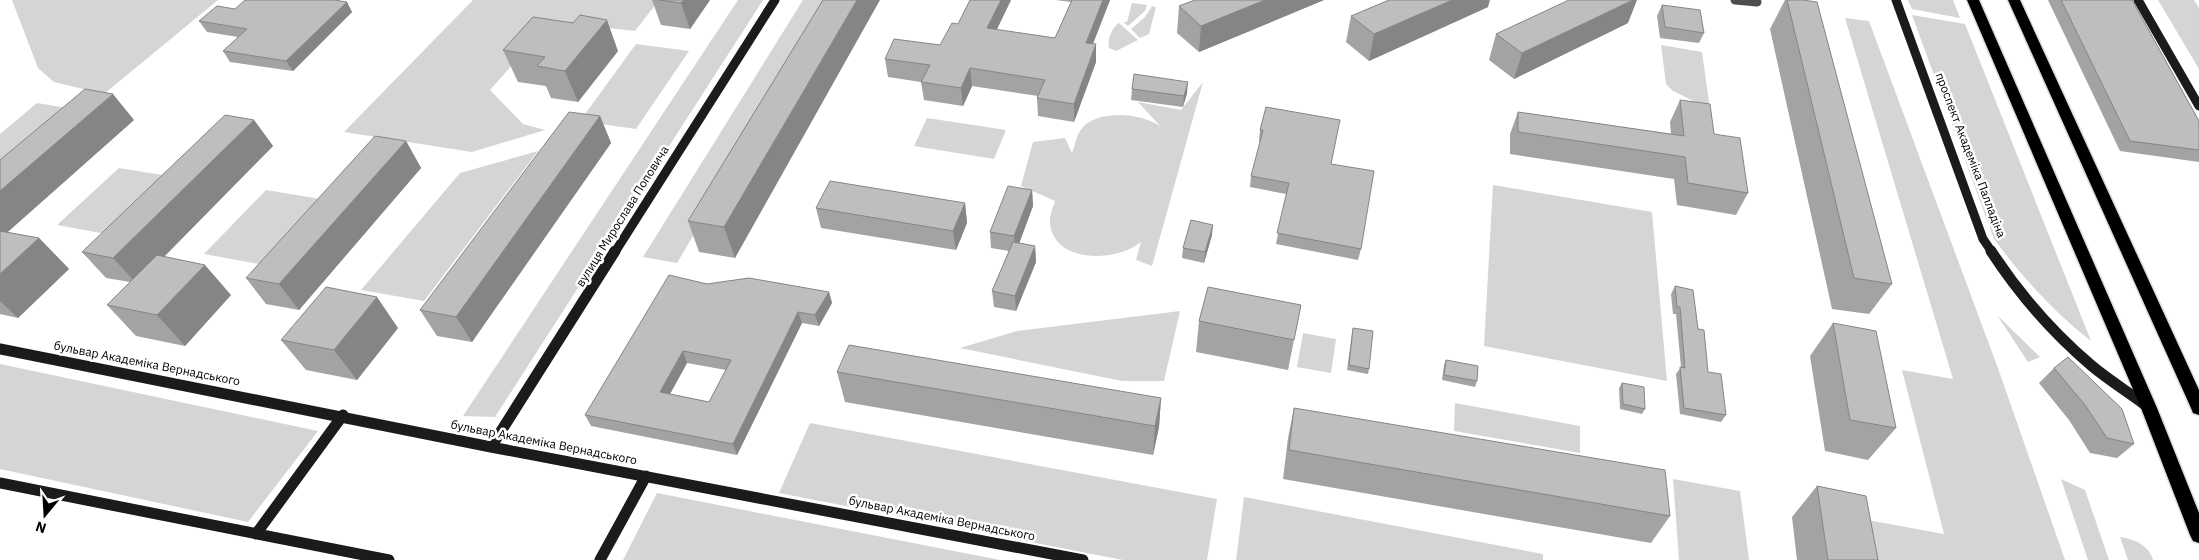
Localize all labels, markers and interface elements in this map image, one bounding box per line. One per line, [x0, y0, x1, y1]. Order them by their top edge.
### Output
street label: проспект Академіка Палладіна [1933, 70, 2010, 240]
street label: вулиця Мирослава Поповича [572, 142, 672, 289]
street label: бульвар Академіка Вернадського [53, 338, 242, 388]
street label: бульвар Академіка Вернадського [450, 417, 639, 467]
north arrow [20, 490, 70, 540]
street label: бульвар Академіка Вернадського [848, 493, 1037, 543]
text: N [33, 517, 49, 537]

